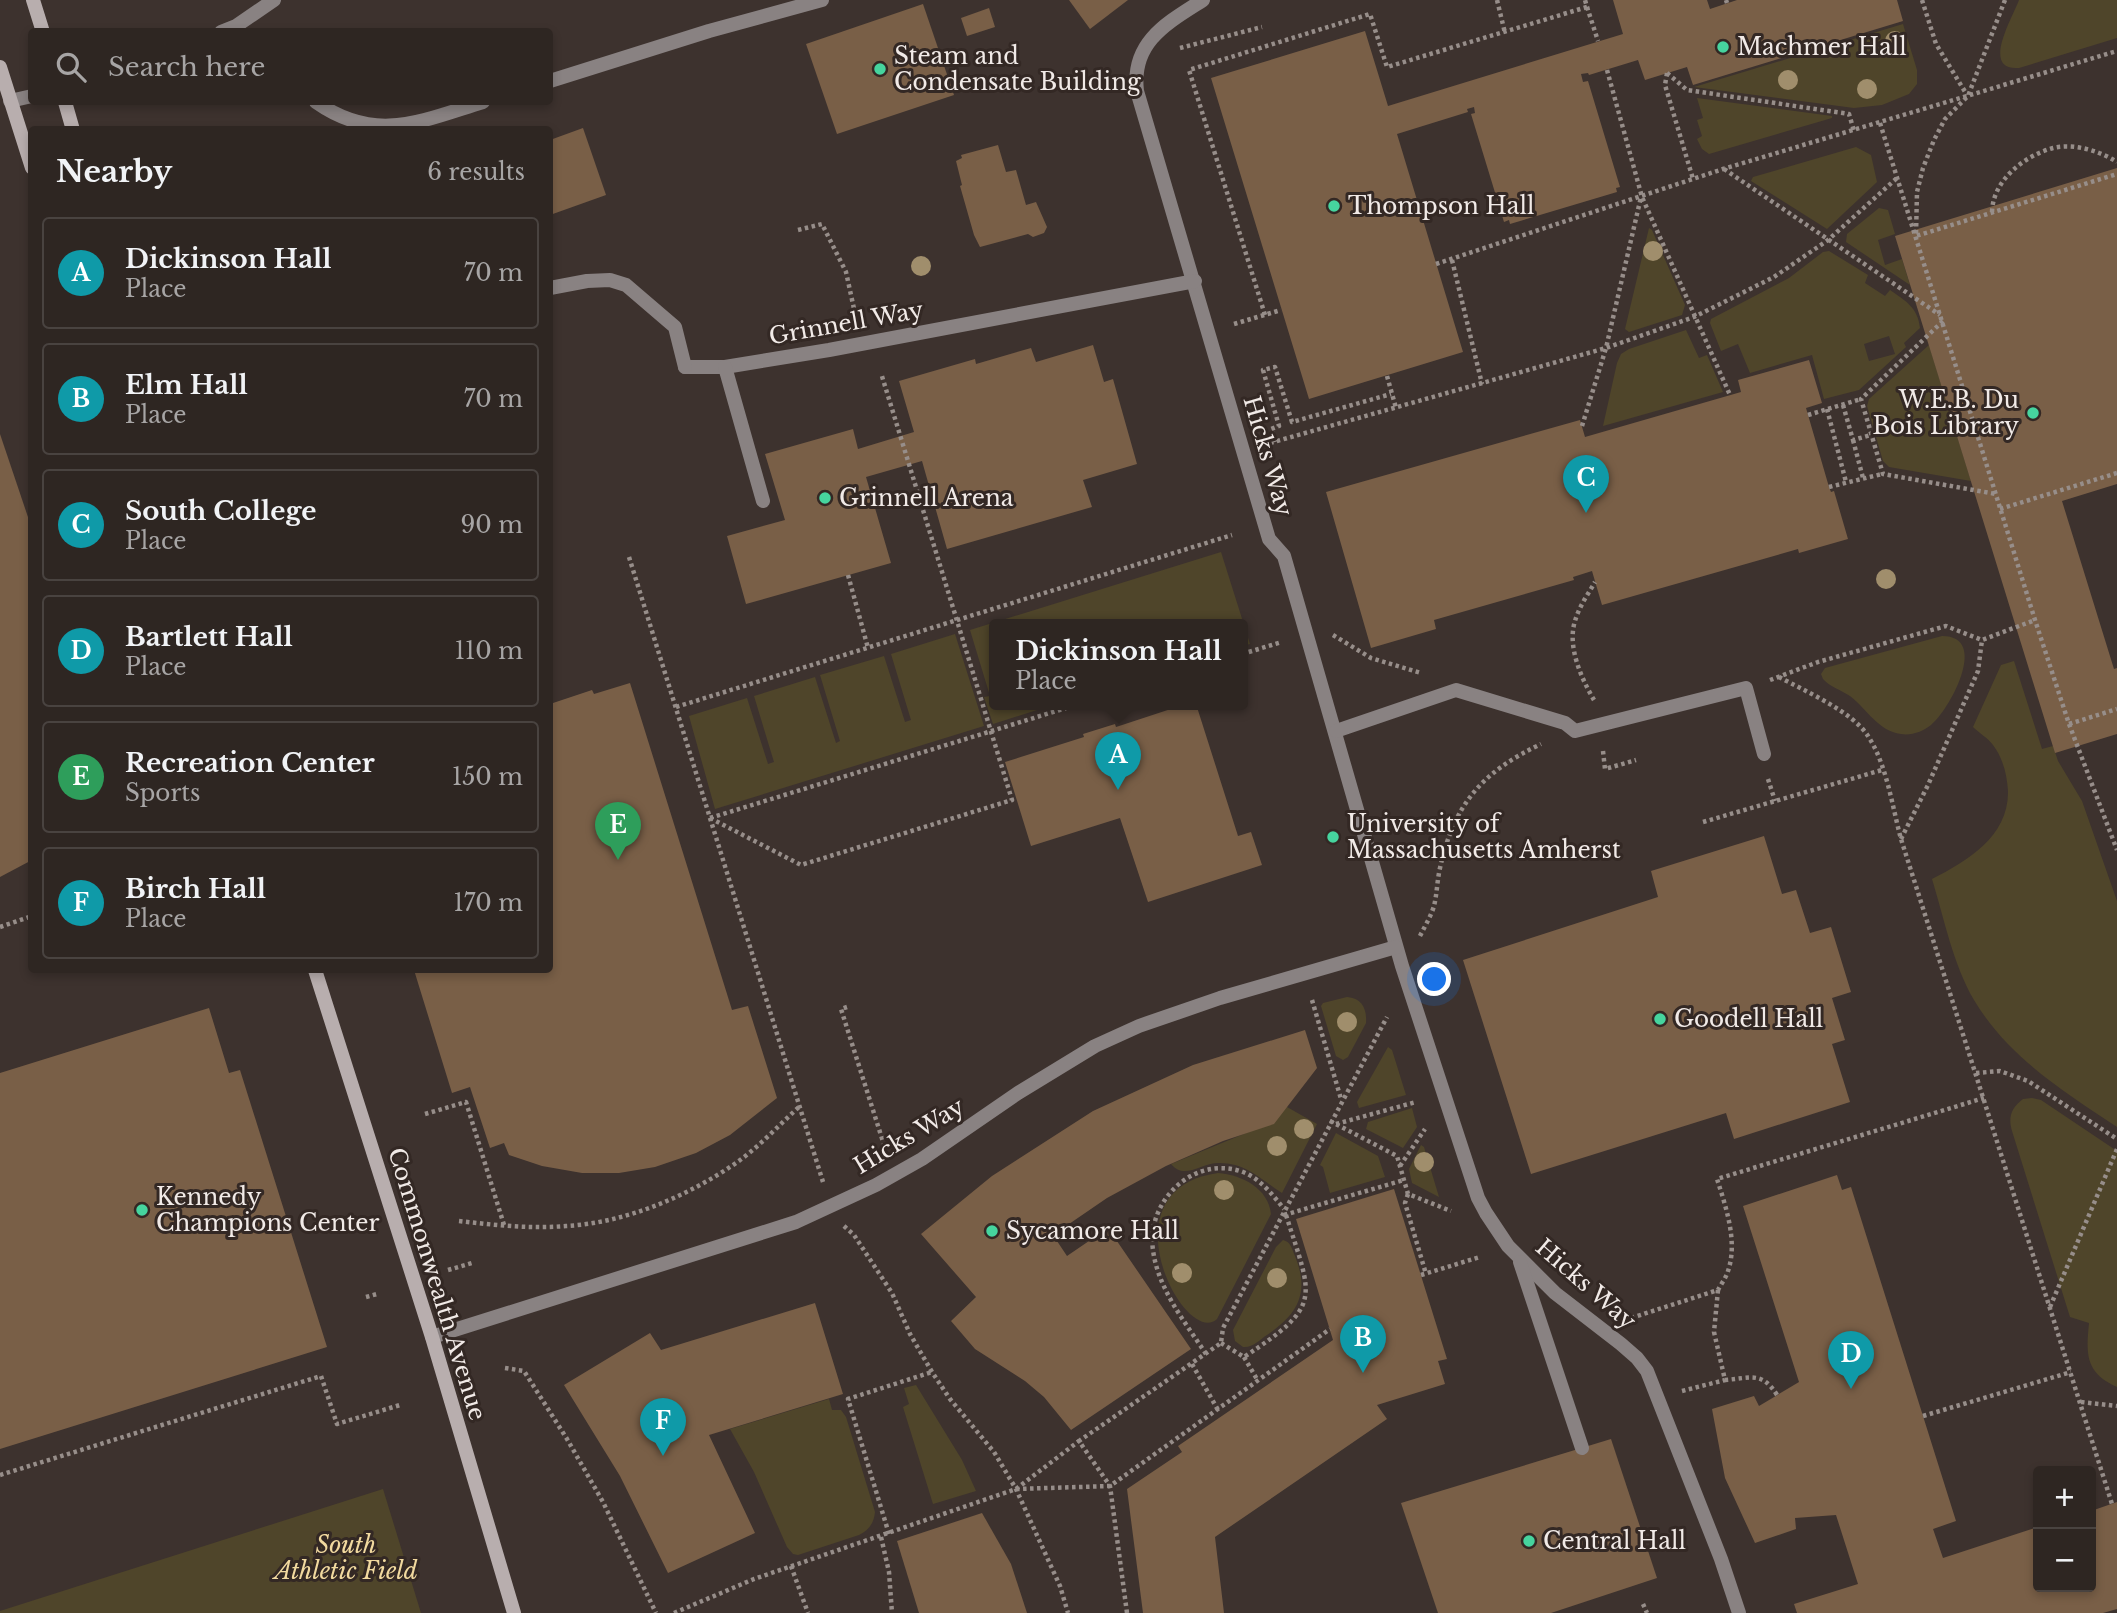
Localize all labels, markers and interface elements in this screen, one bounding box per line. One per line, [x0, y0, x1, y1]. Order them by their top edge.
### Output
search box [28, 28, 553, 105]
place label: Machmer Hall [1737, 33, 1907, 61]
marker: Machmer Hall [1715, 39, 1731, 55]
place label: Steam and Condensate Building [894, 42, 1141, 96]
icon: search [52, 48, 90, 86]
text: Search here [108, 51, 265, 83]
marker: Steam and Condensate Building [872, 61, 888, 77]
text: Nearby [56, 153, 172, 190]
text: 6 results [427, 158, 525, 186]
place label: Thompson Hall [1348, 192, 1535, 220]
marker: Thompson Hall [1326, 198, 1342, 214]
text: Dickinson Hall [125, 243, 332, 275]
text: A [72, 259, 90, 287]
text: 70 m [464, 259, 523, 287]
text: Place [125, 275, 187, 303]
street label: Grinnell Way [767, 296, 926, 350]
text: Elm Hall [125, 369, 248, 401]
text: B [72, 385, 90, 413]
text: 70 m [464, 385, 523, 413]
place label: W.E.B. Du Bois Library [1872, 386, 2019, 440]
street label: Hicks Way [1237, 393, 1299, 520]
text: Place [125, 401, 187, 429]
marker: W.E.B. Du Bois Library [2025, 405, 2041, 421]
pin: C [1563, 455, 1609, 513]
place label: Grinnell Arena [839, 484, 1014, 512]
marker: Grinnell Arena [817, 490, 833, 506]
text: South College [125, 495, 316, 527]
text: C [72, 511, 90, 539]
text: 90 m [461, 511, 523, 539]
text: Place [125, 527, 187, 555]
popup [989, 619, 1248, 710]
text: Bartlett Hall [125, 621, 293, 653]
text: Dickinson Hall [1015, 635, 1222, 667]
text: D [70, 637, 92, 665]
text: 110 m [455, 637, 523, 665]
text: Place [125, 653, 187, 681]
text: Place [1015, 667, 1077, 695]
pin: A [1095, 732, 1141, 790]
text: Recreation Center [125, 747, 375, 779]
text: E [72, 763, 90, 791]
text: 150 m [452, 763, 523, 791]
text: Sports [125, 779, 201, 807]
pin: E [595, 802, 641, 860]
place label: University of Massachusetts Amherst [1347, 810, 1621, 864]
marker: University of Massachusetts Amherst [1325, 829, 1341, 845]
text: Birch Hall [125, 873, 266, 905]
text: F [73, 889, 89, 917]
text: 170 m [453, 889, 523, 917]
text: Place [125, 905, 187, 933]
your location [1417, 962, 1451, 996]
place label: Goodell Hall [1674, 1005, 1823, 1033]
marker: Goodell Hall [1652, 1011, 1668, 1027]
street label: Hicks Way [849, 1092, 969, 1180]
street label: Commonwealth Avenue [382, 1144, 492, 1424]
place label: Kennedy Champions Center [156, 1183, 379, 1237]
marker: Kennedy Champions Center [134, 1202, 150, 1218]
place label: Sycamore Hall [1006, 1217, 1179, 1245]
marker: Sycamore Hall [984, 1223, 1000, 1239]
street label: Hicks Way [1530, 1233, 1642, 1335]
pin: B [1340, 1315, 1386, 1373]
pin: D [1828, 1331, 1874, 1389]
pin: F [640, 1398, 686, 1456]
map controls [2033, 1466, 2096, 1592]
button: + [2033, 1466, 2096, 1529]
place label: Central Hall [1543, 1527, 1686, 1555]
button: − [2033, 1529, 2096, 1592]
park label: South Athletic Field [272, 1531, 418, 1585]
marker: Central Hall [1521, 1533, 1537, 1549]

